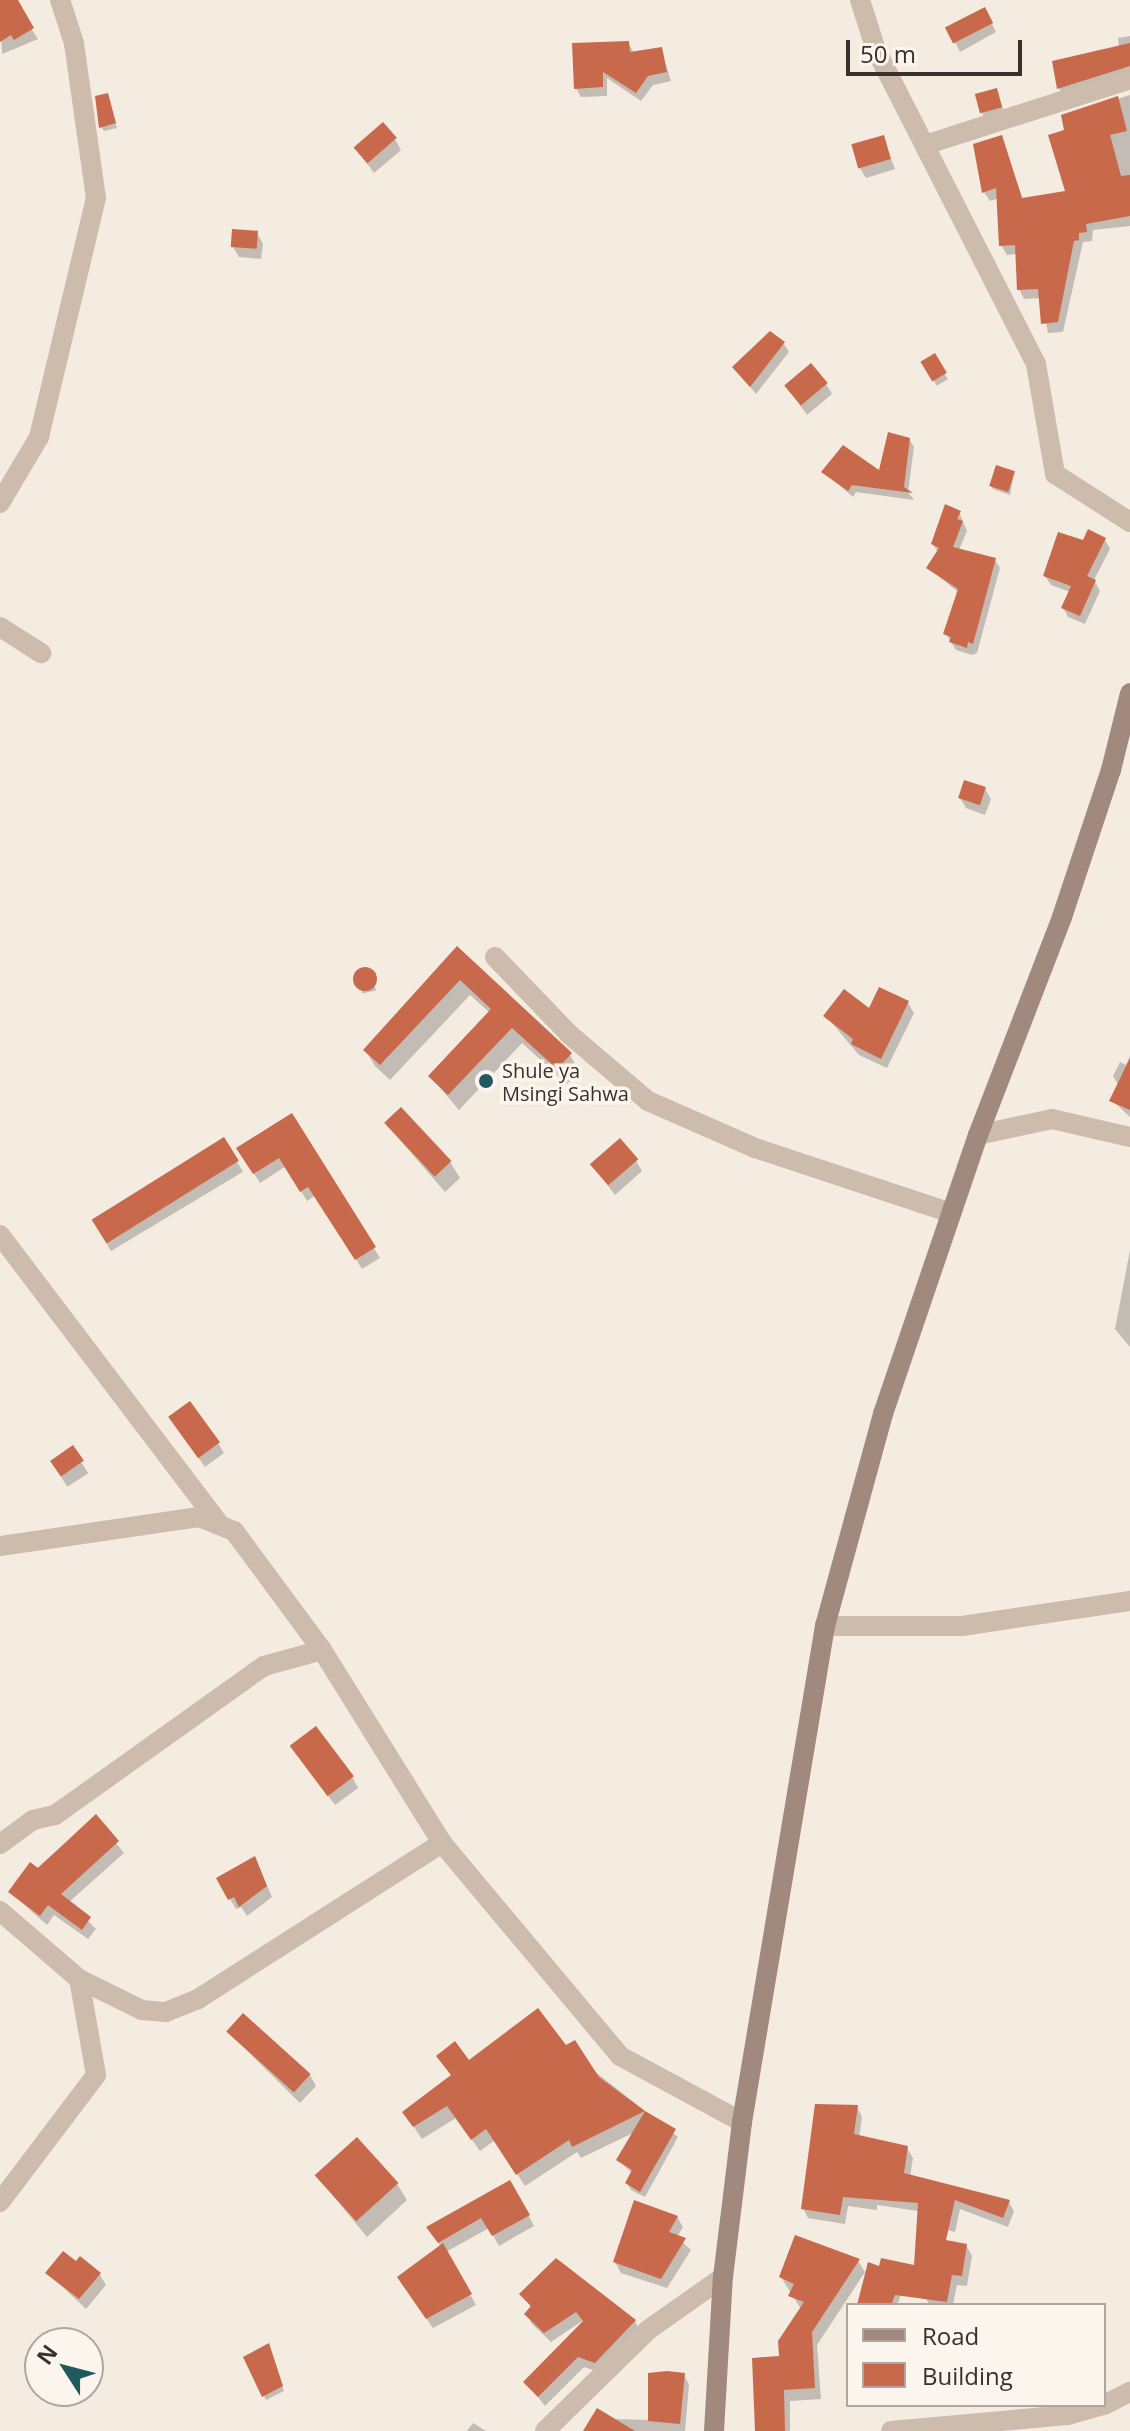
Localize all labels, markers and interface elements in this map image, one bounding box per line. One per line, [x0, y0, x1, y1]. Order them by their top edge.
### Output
scale bar [850, 24, 1026, 74]
text: 50 m [860, 37, 916, 70]
place label: Shule ya Msingi Sahwa [502, 1058, 629, 1105]
marker: Shule ya Msingi Sahwa [477, 1072, 495, 1090]
legend [846, 2303, 1106, 2407]
text: Road [922, 2319, 979, 2352]
north arrow [24, 2327, 104, 2407]
text: N [29, 2338, 64, 2370]
text: Building [922, 2359, 1013, 2392]

